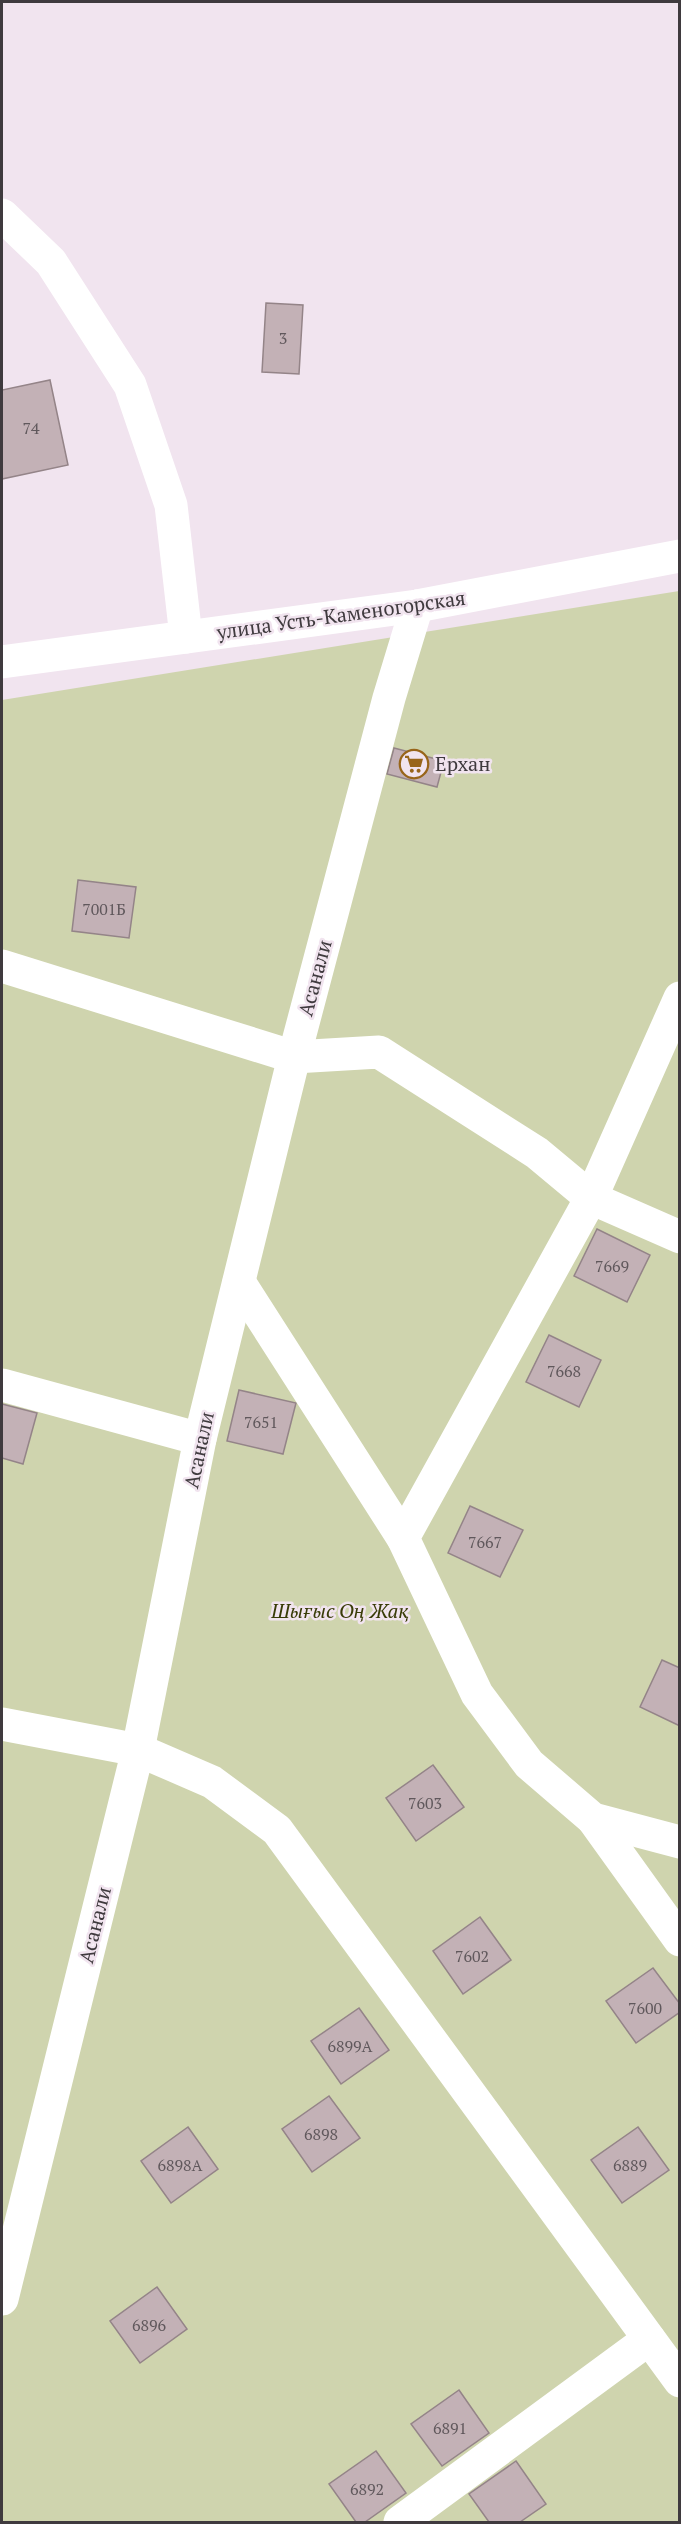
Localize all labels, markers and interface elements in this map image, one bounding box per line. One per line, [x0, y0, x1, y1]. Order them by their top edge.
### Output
house number: 3 [279, 327, 287, 349]
house number: 74 [22, 417, 40, 439]
street label: улица Усть-Каменогорская [214, 584, 467, 645]
supermarket icon: Ерхан [398, 748, 430, 780]
place label: Ерхан [435, 750, 490, 777]
house number: 7001Б [82, 898, 126, 920]
street label: Асанали [291, 937, 338, 1019]
house number: 7669 [595, 1255, 629, 1277]
house number: 7668 [547, 1360, 581, 1382]
street label: Асанали [177, 1409, 220, 1491]
house number: 7651 [244, 1411, 278, 1433]
house number: 7667 [468, 1531, 502, 1553]
park label: Шығыс Оң Жақ [270, 1597, 409, 1624]
house number: 7603 [408, 1792, 442, 1814]
street label: Асанали [72, 1884, 117, 1966]
house number: 7602 [455, 1945, 489, 1967]
house number: 7600 [628, 1997, 662, 2019]
house number: 6899А [327, 2035, 373, 2057]
house number: 6898 [304, 2123, 338, 2145]
house number: 6898А [157, 2154, 203, 2176]
house number: 6889 [613, 2154, 647, 2176]
house number: 6896 [132, 2314, 167, 2336]
house number: 6891 [433, 2417, 467, 2439]
house number: 6892 [350, 2478, 384, 2500]

